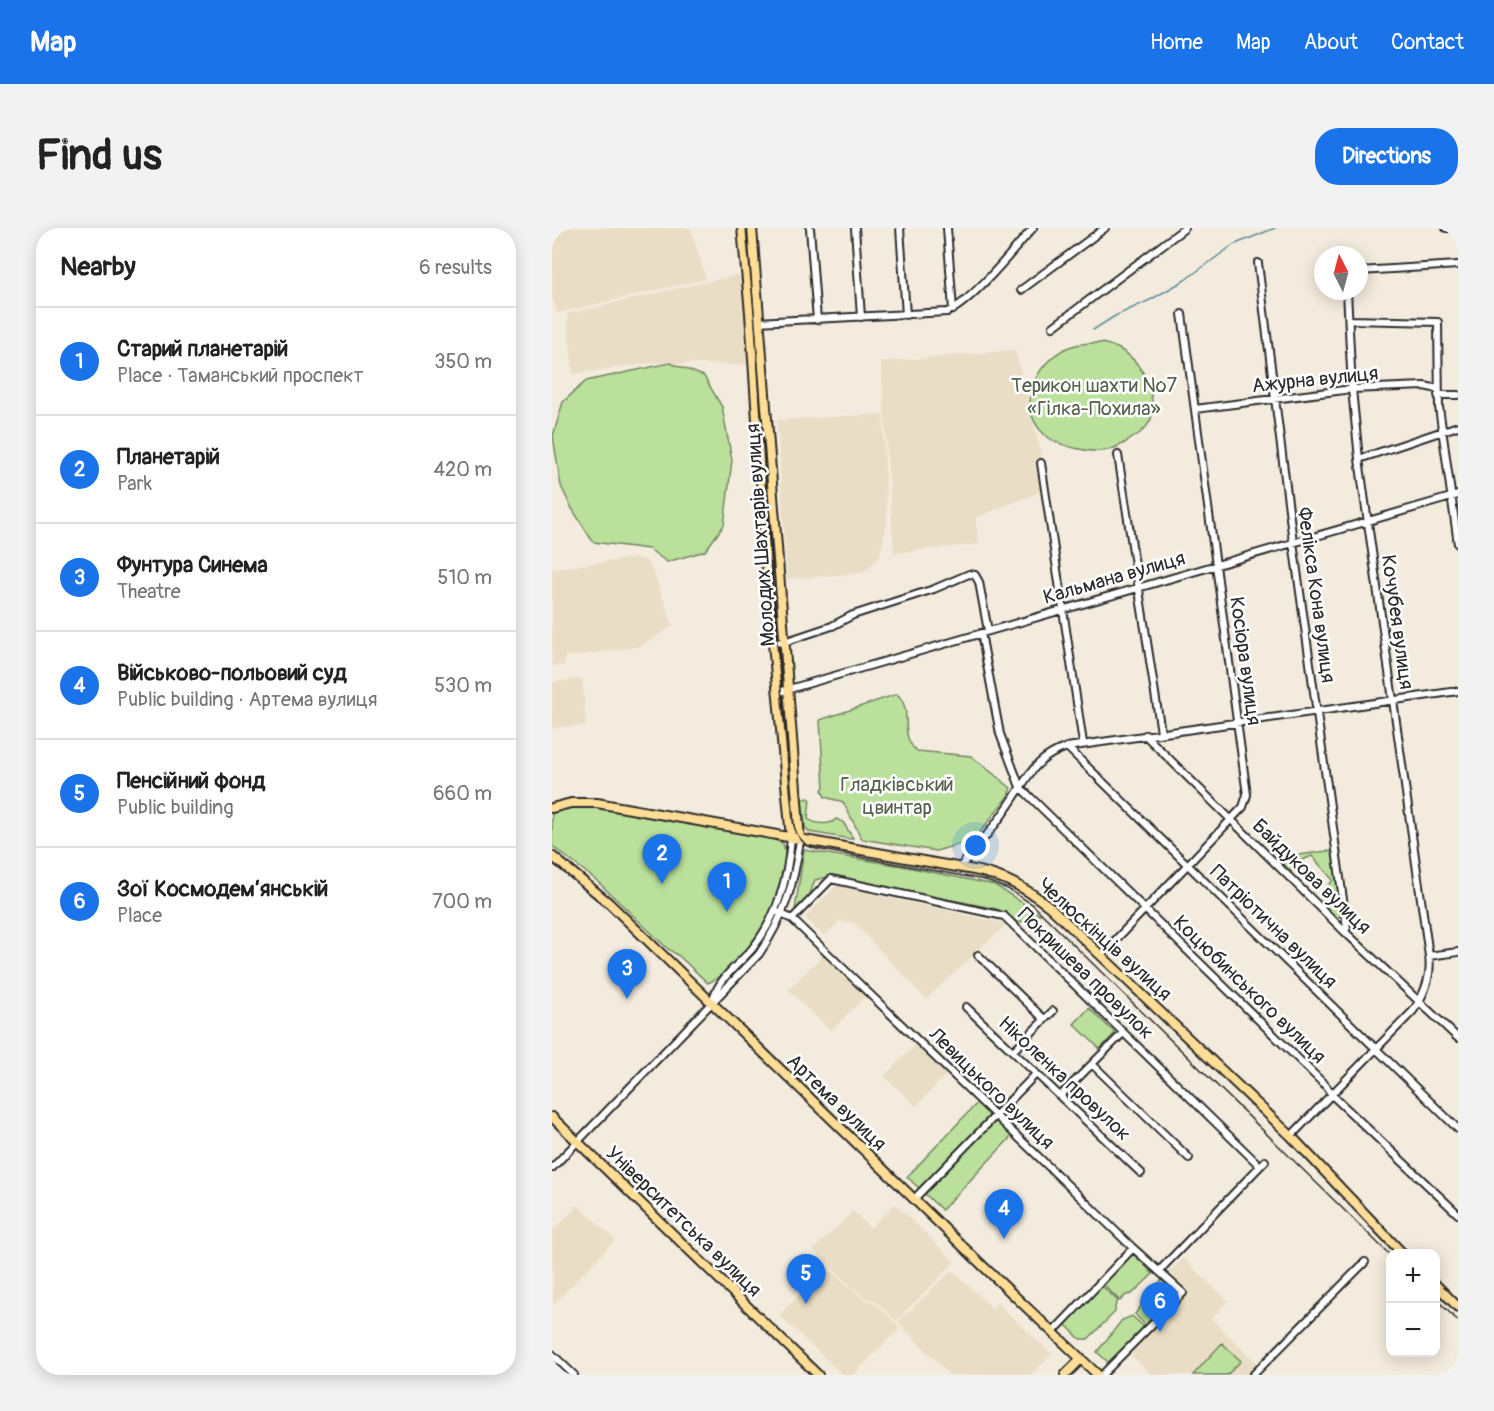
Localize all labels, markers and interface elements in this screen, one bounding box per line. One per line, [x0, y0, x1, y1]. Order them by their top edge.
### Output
text: Map [30, 25, 76, 60]
text: Home [1150, 29, 1203, 56]
text: Map [1236, 29, 1271, 56]
text: About [1304, 29, 1358, 56]
text: Contact [1391, 29, 1464, 56]
button: Directions [1315, 128, 1458, 185]
text: Find us [36, 130, 162, 182]
north arrow [1314, 246, 1368, 300]
text: Nearby [60, 251, 136, 283]
text: 6 results [419, 255, 492, 280]
text: Старий планетарій [117, 335, 288, 363]
text: 1 [76, 349, 83, 374]
text: 350 m [434, 349, 492, 374]
street label: Ажурна вулиця [1251, 360, 1380, 399]
text: Place · Таманський проспект [117, 363, 364, 388]
park label: Терикон шахти №7 «Гілка-Похила» [1011, 373, 1178, 421]
street label: Молодих Шахтарів вулиця [740, 423, 781, 647]
text: Планетарій [117, 443, 220, 471]
text: 2 [74, 457, 85, 482]
text: 420 m [433, 457, 492, 482]
text: Park [117, 471, 152, 496]
street label: Фелікса Кона вулиця [1292, 506, 1341, 684]
street label: Кальмана вулиця [1040, 545, 1188, 610]
text: Фунтура Синема [117, 551, 268, 579]
street label: Кочубея вулиця [1376, 553, 1419, 691]
text: 3 [74, 565, 85, 590]
text: 510 m [438, 565, 492, 590]
text: Theatre [117, 579, 181, 604]
street label: Косіора вулиця [1224, 595, 1267, 727]
text: Військово-польовий суд [117, 659, 347, 687]
text: 4 [74, 673, 85, 698]
text: 530 m [434, 673, 492, 698]
text: Public building · Артема вулиця [117, 687, 377, 712]
text: Пенсійний фонд [117, 767, 265, 795]
park label: Гладківський цвинтар [840, 772, 954, 820]
text: 5 [74, 781, 85, 806]
text: 660 m [433, 781, 492, 806]
text: Public building [117, 795, 233, 820]
street label: Байдукова вулиця [1247, 813, 1376, 939]
your location [961, 831, 990, 860]
pin: 2 [642, 834, 682, 884]
street label: Патріотична вулиця [1205, 859, 1343, 994]
pin: 1 [708, 862, 747, 912]
street label: Челюскінців вулиця [1032, 873, 1177, 1006]
text: Зої Космодем’янській [117, 875, 328, 903]
text: 6 [74, 889, 85, 914]
text: 700 m [432, 889, 492, 914]
street label: Покришева провулок [1013, 902, 1159, 1045]
text: Place [117, 903, 162, 928]
street label: Коцюбинського вулиця [1168, 910, 1331, 1069]
pin: 3 [608, 950, 646, 999]
street label: Ніколенка провулок [993, 1011, 1136, 1146]
street label: Левицького вулиця [923, 1021, 1060, 1155]
street label: Артема вулиця [782, 1049, 892, 1156]
street label: Університетська вулиця [601, 1141, 767, 1302]
pin: 4 [984, 1190, 1024, 1239]
map controls [1386, 1249, 1440, 1357]
button: + [1386, 1249, 1440, 1303]
pin: 5 [786, 1254, 826, 1304]
pin: 6 [1140, 1282, 1180, 1332]
button: − [1386, 1303, 1440, 1357]

